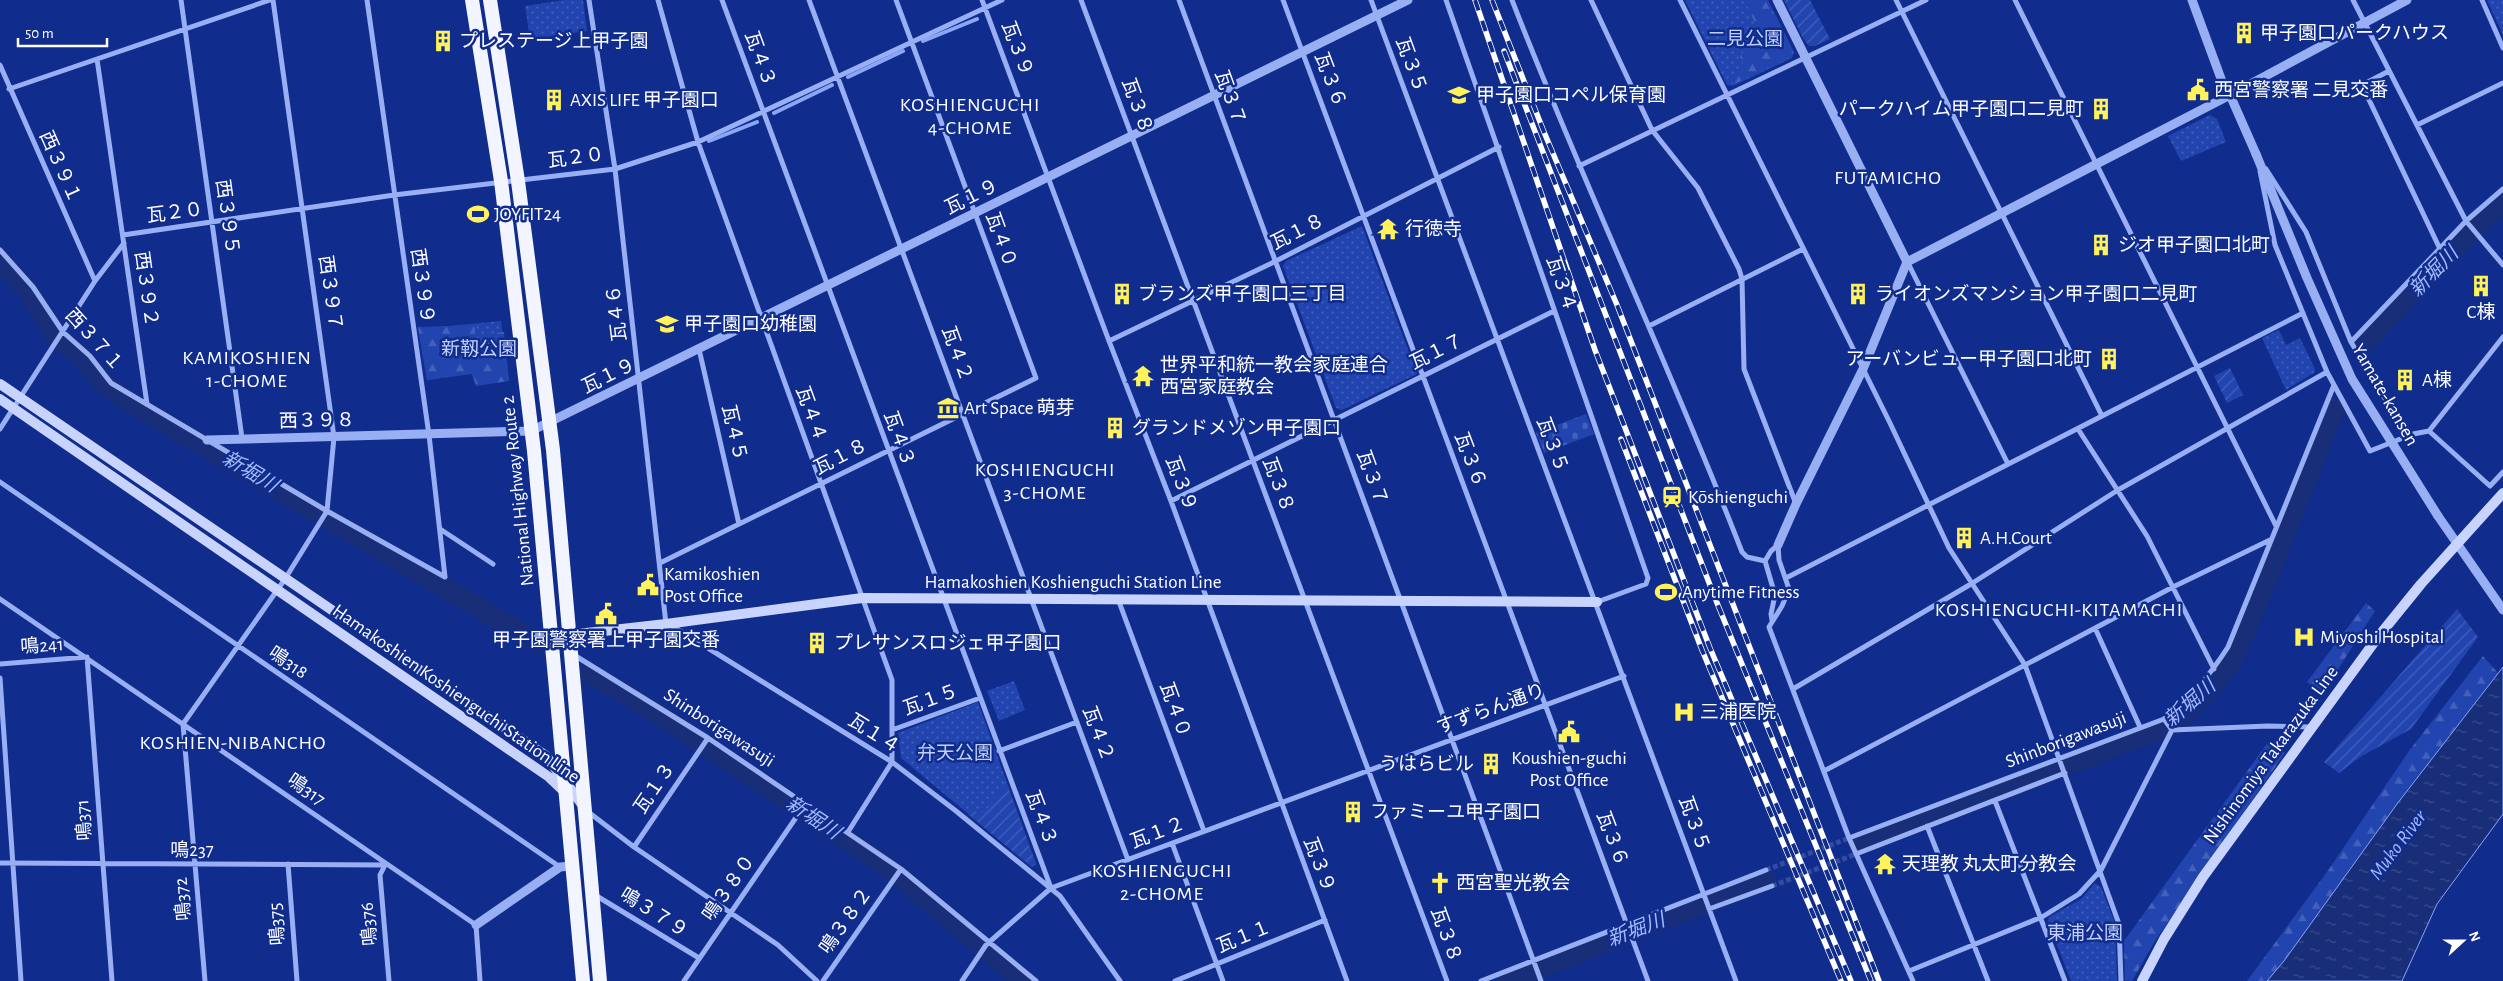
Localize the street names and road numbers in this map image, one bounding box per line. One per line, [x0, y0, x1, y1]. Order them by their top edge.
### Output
street label: 瓦３９ [998, 19, 1036, 79]
street label: 瓦４３ [741, 29, 779, 89]
street label: 瓦３５ [1392, 35, 1430, 95]
street label: 瓦３６ [1311, 50, 1349, 110]
street label: 瓦３７ [1211, 68, 1249, 128]
street label: 瓦３８ [1118, 76, 1156, 136]
street label: 西３９１ [36, 128, 84, 206]
street label: 瓦２０ [547, 145, 605, 171]
street label: 瓦１９ [942, 176, 1002, 218]
street label: 西３９５ [212, 178, 242, 256]
street label: 瓦２０ [146, 200, 204, 226]
street label: 瓦４０ [982, 210, 1020, 270]
street label: 瓦１８ [1268, 211, 1328, 253]
street label: 西３９９ [407, 247, 437, 325]
street label: 西３９２ [131, 250, 161, 328]
street label: 西３９７ [315, 254, 345, 332]
street label: 瓦３４ [1543, 254, 1579, 314]
street label: 瓦４６ [604, 284, 630, 342]
street label: 西３７１ [62, 305, 126, 375]
street label: 瓦４２ [938, 324, 976, 384]
street label: 瓦１７ [1407, 331, 1467, 373]
street label: Yamate-kansen [2348, 341, 2422, 449]
street label: 瓦１９ [579, 355, 639, 397]
street label: 瓦４４ [792, 384, 830, 444]
street label: National Highway Route 2 [499, 394, 537, 587]
street label: 瓦４５ [718, 403, 750, 463]
street label: 瓦４３ [880, 409, 918, 469]
street label: 西３９８ [279, 411, 355, 431]
street label: 瓦３５ [1533, 415, 1571, 475]
street label: 瓦３６ [1451, 430, 1489, 490]
street label: 瓦１８ [811, 436, 871, 478]
street label: 瓦３７ [1353, 448, 1391, 508]
street label: 瓦３９ [1162, 454, 1200, 514]
street label: 瓦３８ [1259, 455, 1297, 515]
street label: Hamakoshien Koshienguchi Station Line [925, 573, 1221, 592]
street label: Hamakoshien Koshienguchi Station Line [329, 601, 583, 787]
street label: 鳴241 [20, 634, 64, 657]
street label: 鳴318 [265, 642, 311, 683]
street label: Nishinomiya Takarazuka Line [2200, 663, 2342, 847]
street label: 瓦４０ [1156, 680, 1194, 740]
street label: すずらん通り [1434, 680, 1548, 737]
street label: 瓦１５ [901, 681, 961, 719]
street label: Shinborigawasuji [660, 685, 778, 771]
street label: 瓦４２ [1079, 704, 1117, 764]
street label: Shinborigawasuji [2003, 708, 2129, 772]
street label: 瓦１４ [845, 711, 903, 757]
street label: 瓦１３ [631, 759, 679, 817]
street label: 鳴317 [284, 770, 329, 810]
street label: 瓦４３ [1022, 788, 1060, 848]
street label: 瓦３５ [1675, 794, 1713, 854]
street label: 鳴371 [72, 799, 95, 841]
street label: 瓦３６ [1593, 809, 1631, 869]
street label: 瓦１２ [1128, 814, 1188, 852]
street label: 瓦３９ [1300, 835, 1338, 895]
street label: 鳴237 [170, 840, 214, 860]
street label: 鳴３８０ [699, 851, 759, 925]
street label: 鳴372 [171, 876, 194, 922]
street label: 鳴３７９ [617, 884, 692, 941]
street label: 鳴３８２ [816, 884, 876, 958]
street label: 鳴376 [357, 901, 380, 947]
street label: 鳴375 [265, 902, 288, 946]
street label: 瓦３８ [1427, 905, 1465, 965]
street label: 瓦１１ [1214, 918, 1274, 956]

